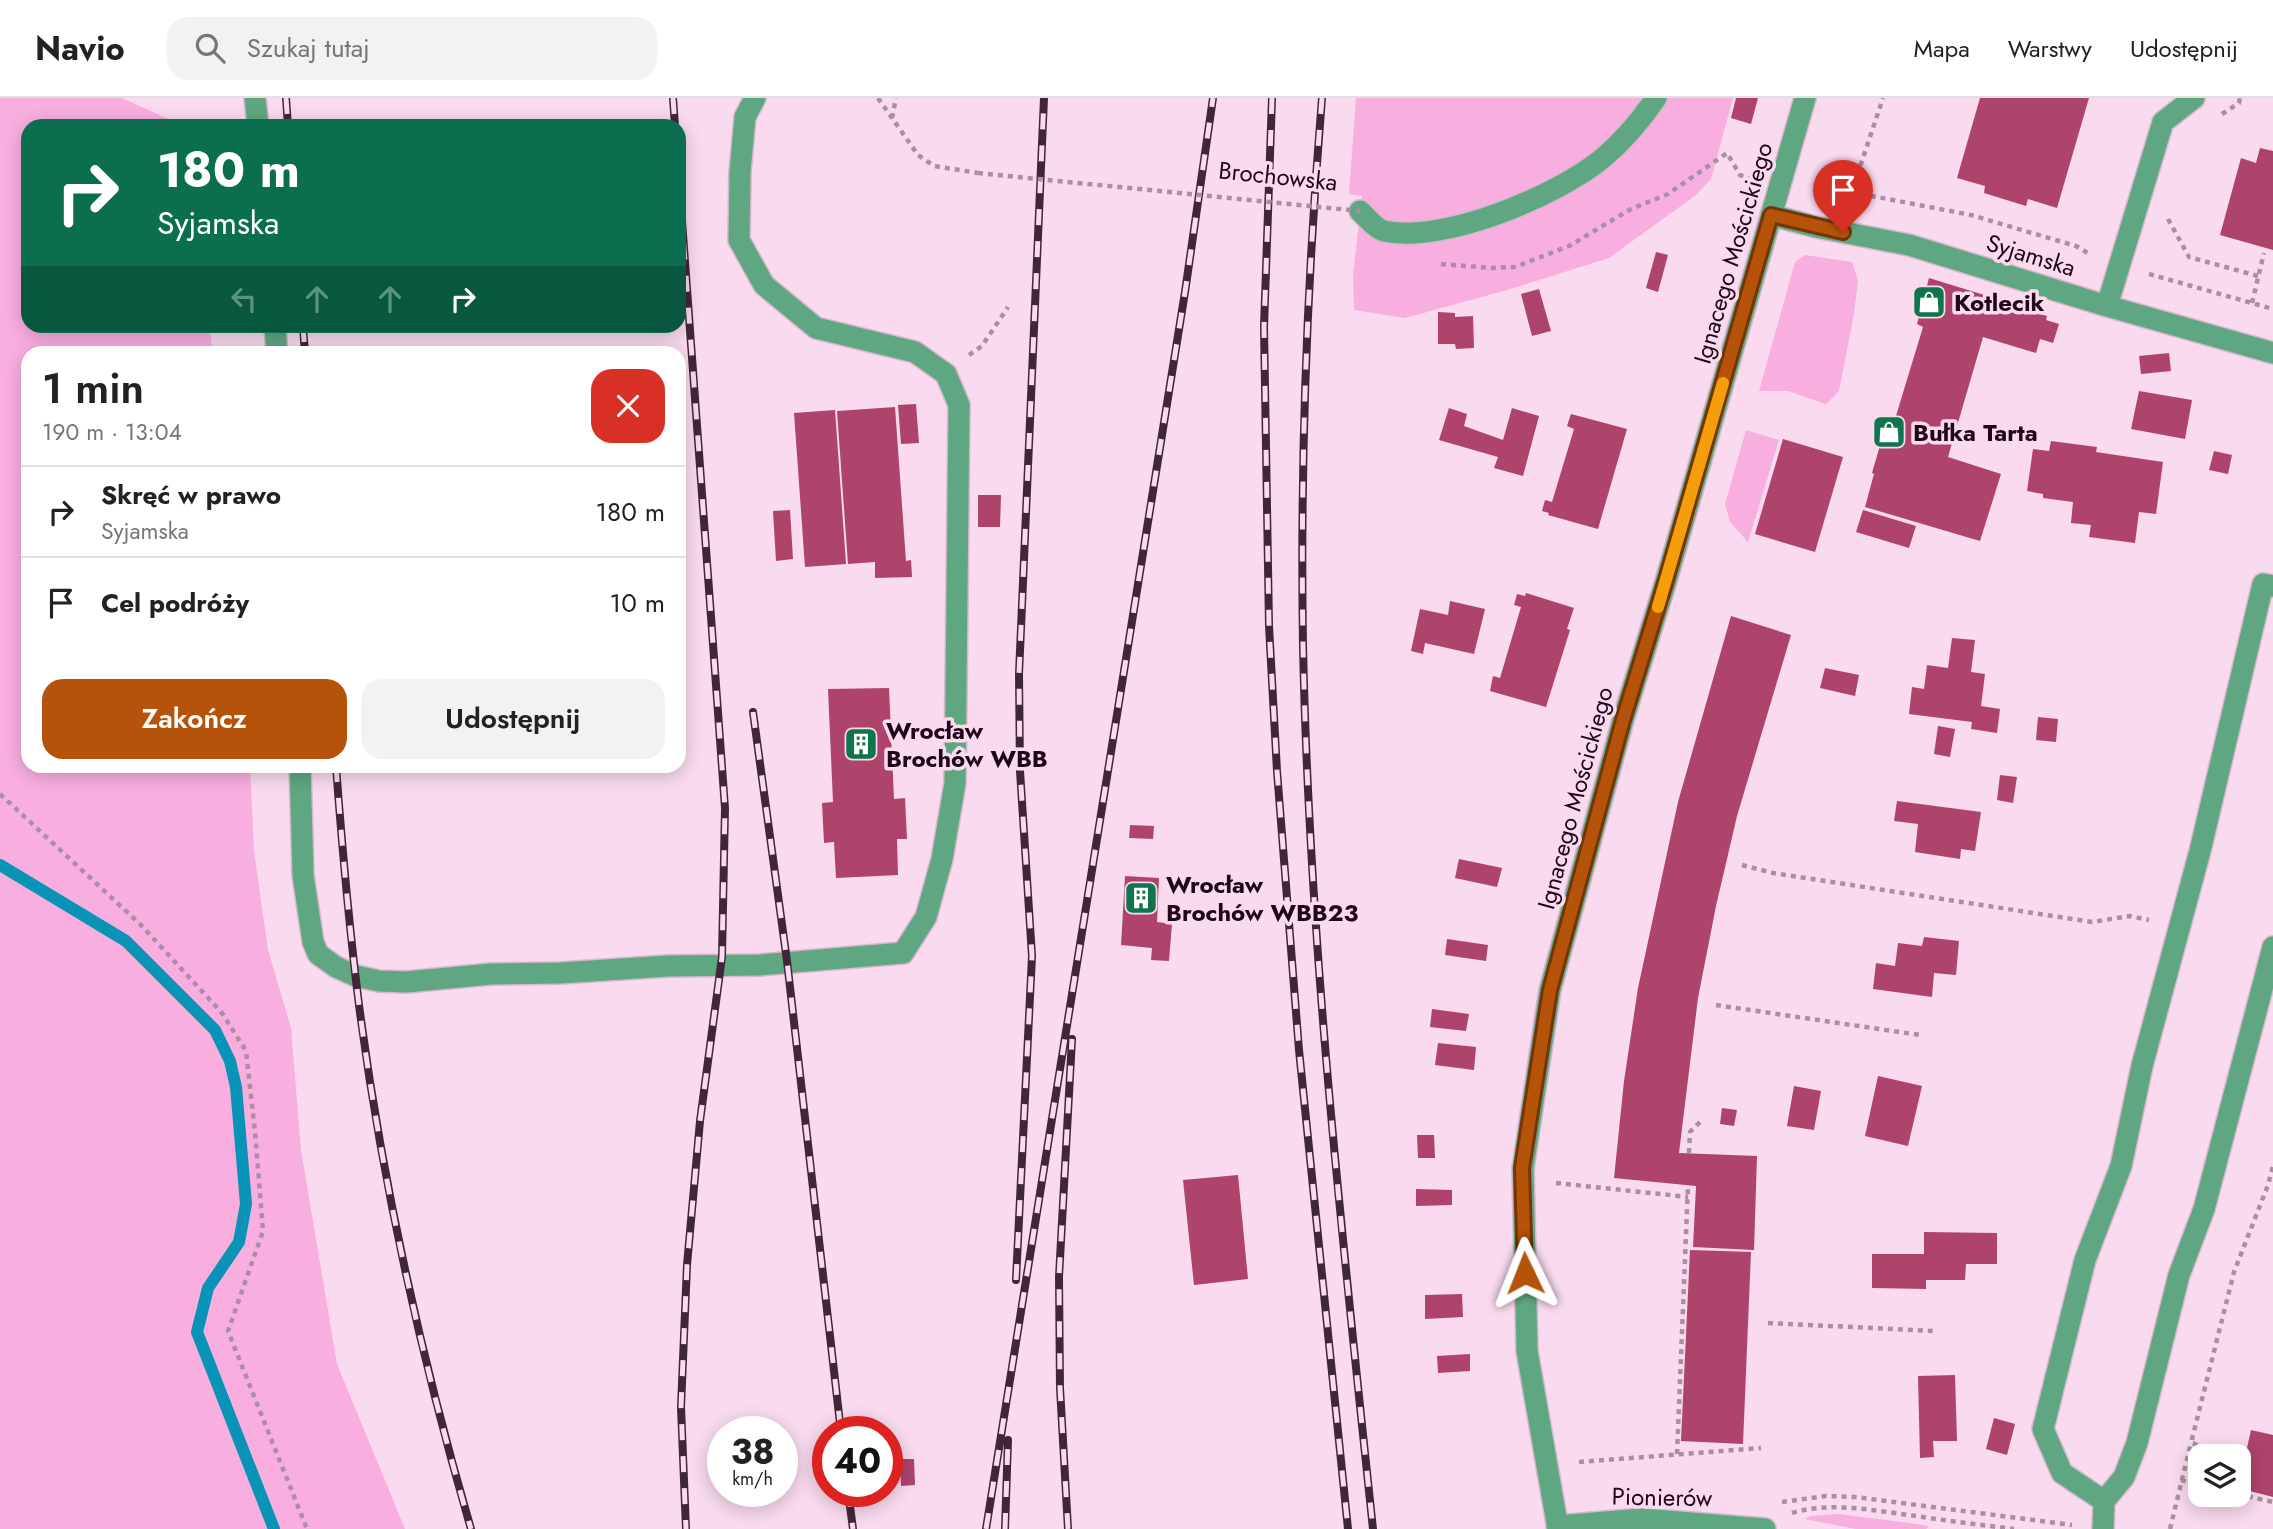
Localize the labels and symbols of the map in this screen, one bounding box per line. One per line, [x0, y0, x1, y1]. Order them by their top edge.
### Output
street label: Ignacego Mościckiego [1685, 138, 1781, 368]
street label: Brochowska [1217, 152, 1339, 200]
pin [1813, 160, 1873, 232]
street label: Syjamska [1982, 225, 2080, 285]
shop icon: Kotlecik [1910, 283, 1948, 321]
place label: Kotlecik [1954, 285, 2045, 320]
shop icon: Bułka Tarta [1870, 413, 1908, 451]
place label: Bułka Tarta [1913, 415, 2038, 450]
street label: Ignacego Mościckiego [1528, 683, 1622, 913]
place label: Wrocław Brochów WBB [886, 713, 1048, 776]
building icon: Wrocław Brochów WBB [842, 725, 880, 763]
place label: Wrocław Brochów WBB23 [1166, 867, 1359, 930]
building icon: Wrocław Brochów WBB23 [1122, 879, 1160, 917]
position arrow [1488, 1236, 1562, 1310]
speed limit sign: 40 [812, 1416, 903, 1507]
street label: Pionierów [1611, 1479, 1713, 1515]

